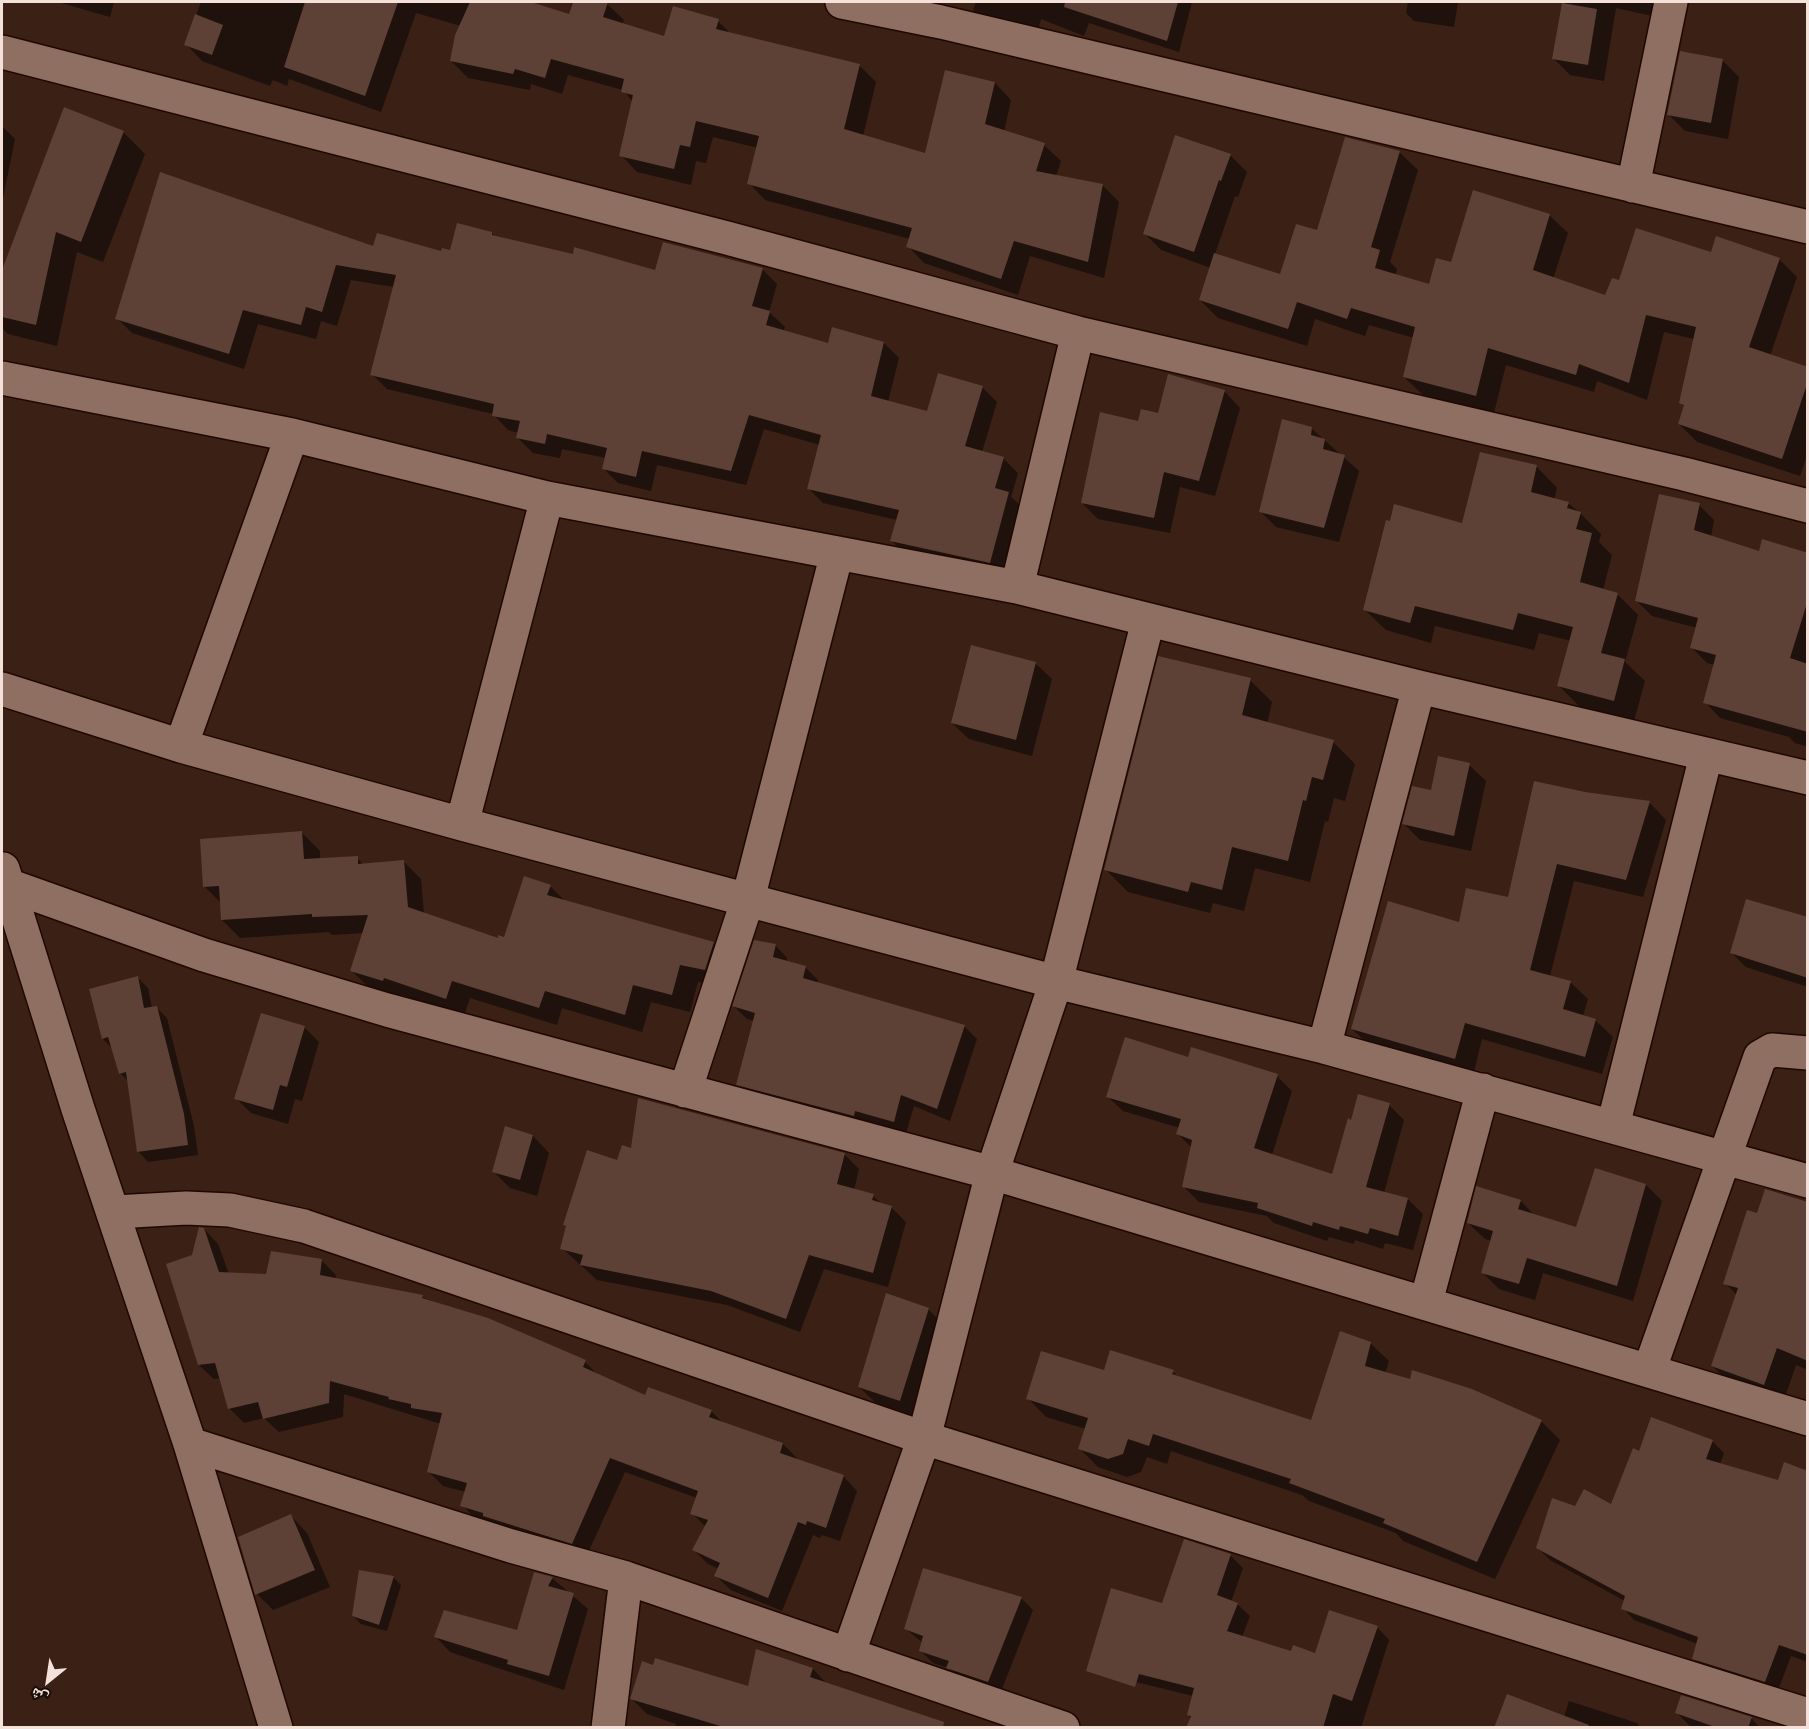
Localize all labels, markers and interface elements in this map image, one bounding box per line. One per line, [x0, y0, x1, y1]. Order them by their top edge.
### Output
north arrow [18, 1651, 78, 1711]
text: ش [26, 1683, 52, 1710]

